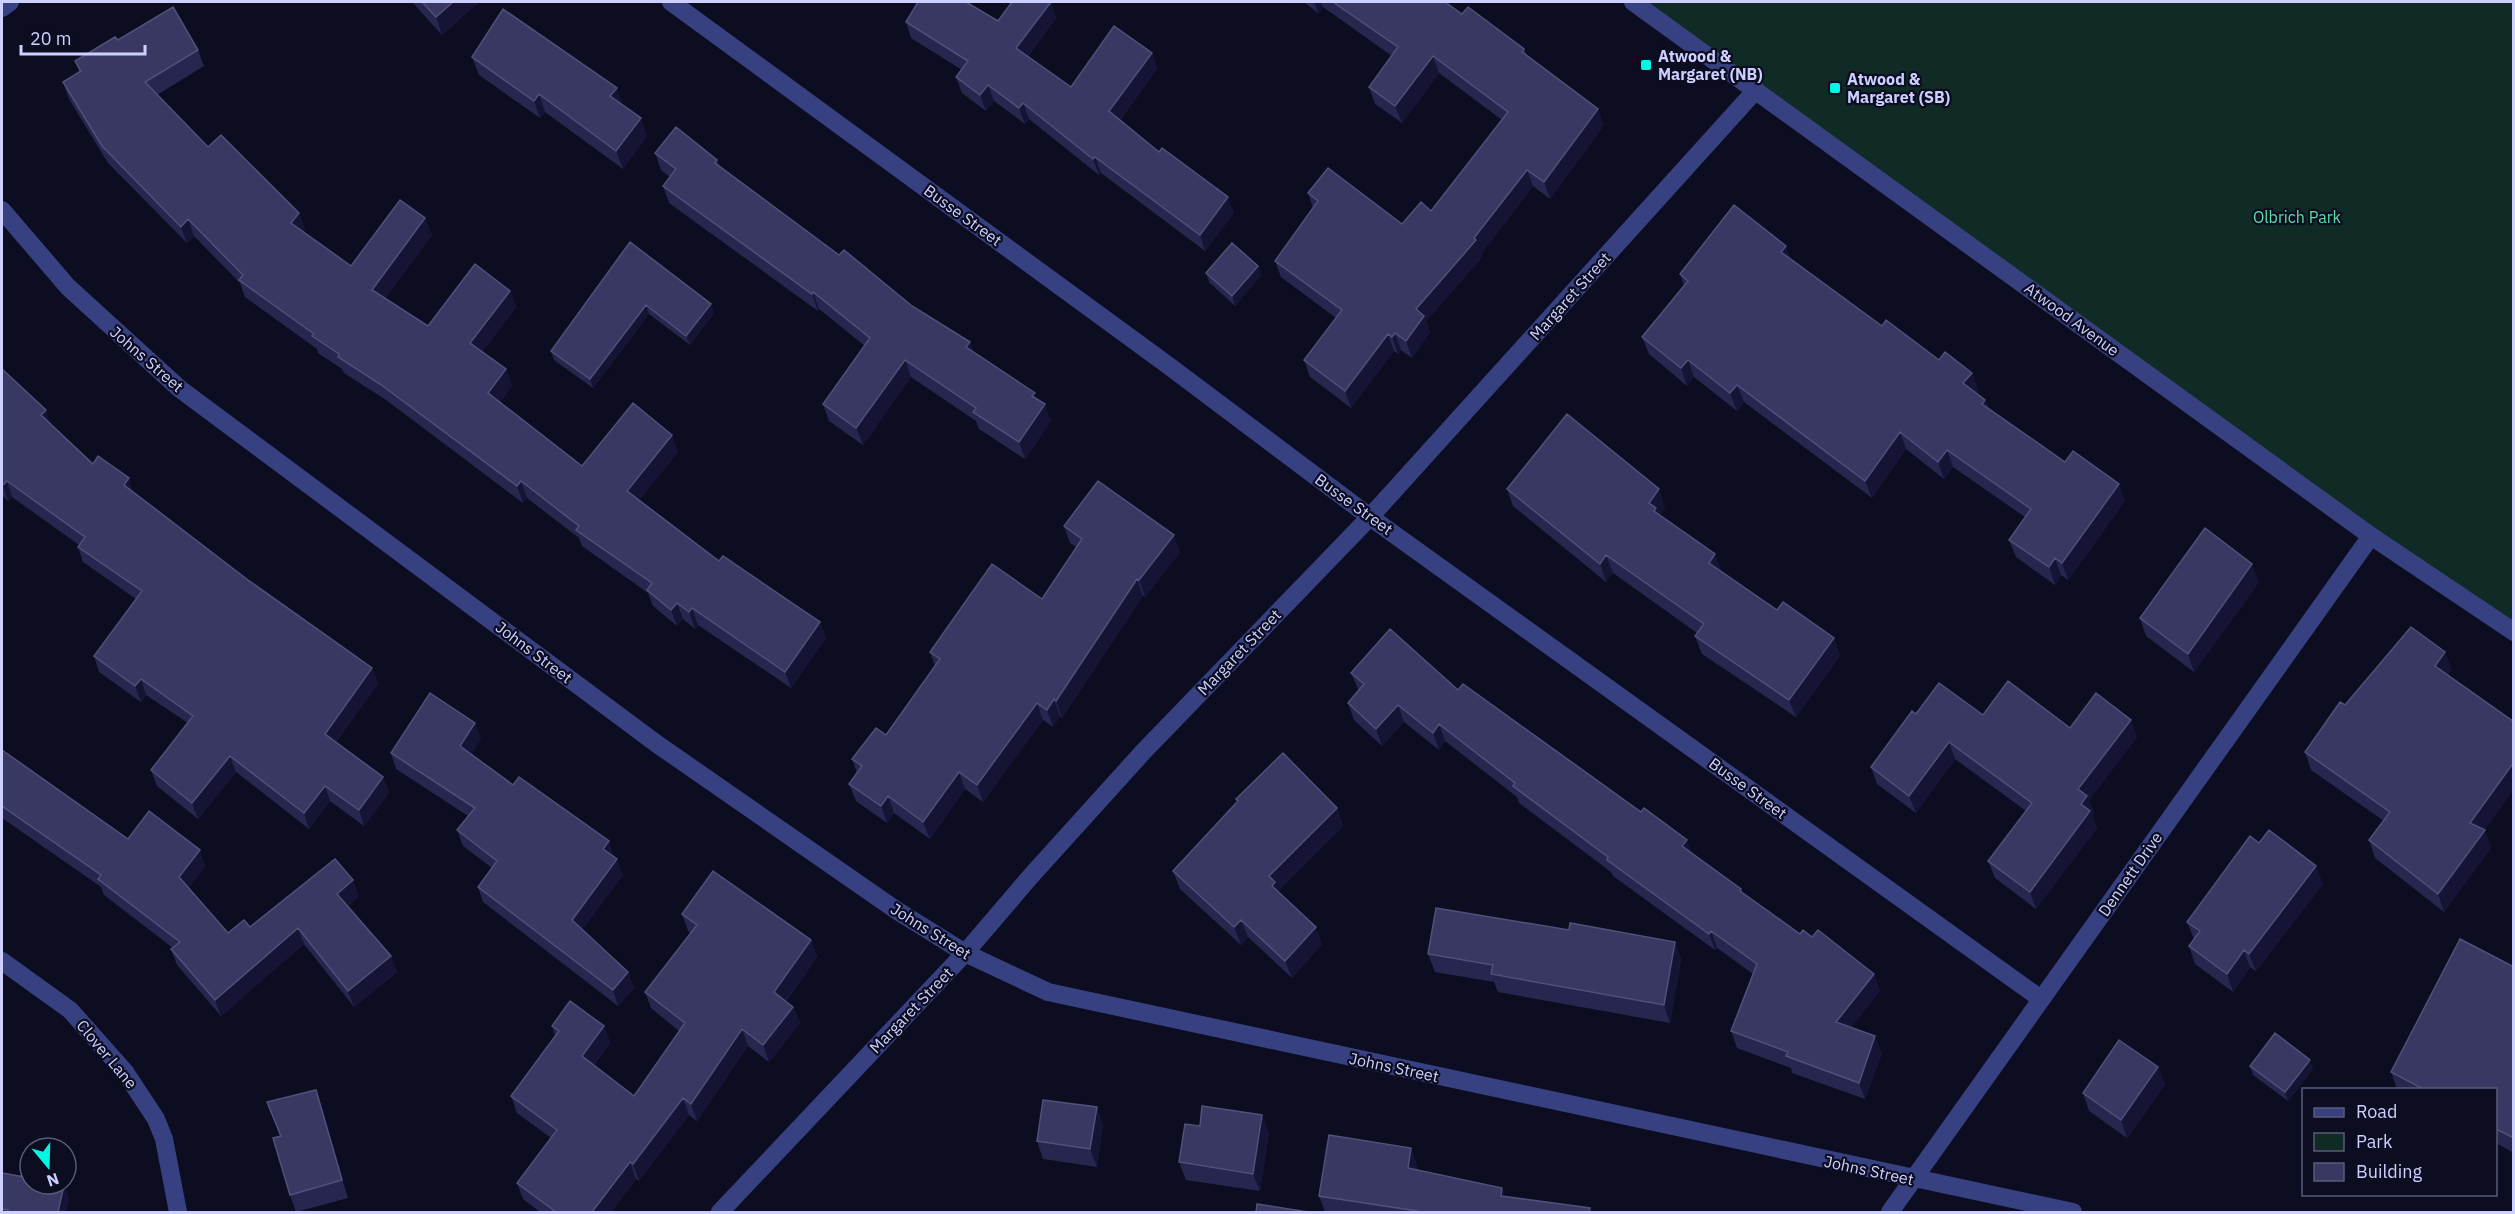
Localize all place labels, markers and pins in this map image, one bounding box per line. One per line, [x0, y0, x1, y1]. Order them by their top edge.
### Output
place label: Atwood & Margaret (NB) [1658, 46, 1763, 84]
marker: Atwood & Margaret (NB) [1639, 58, 1653, 72]
place label: Atwood & Margaret (SB) [1847, 69, 1950, 107]
marker: Atwood & Margaret (SB) [1828, 81, 1842, 95]

